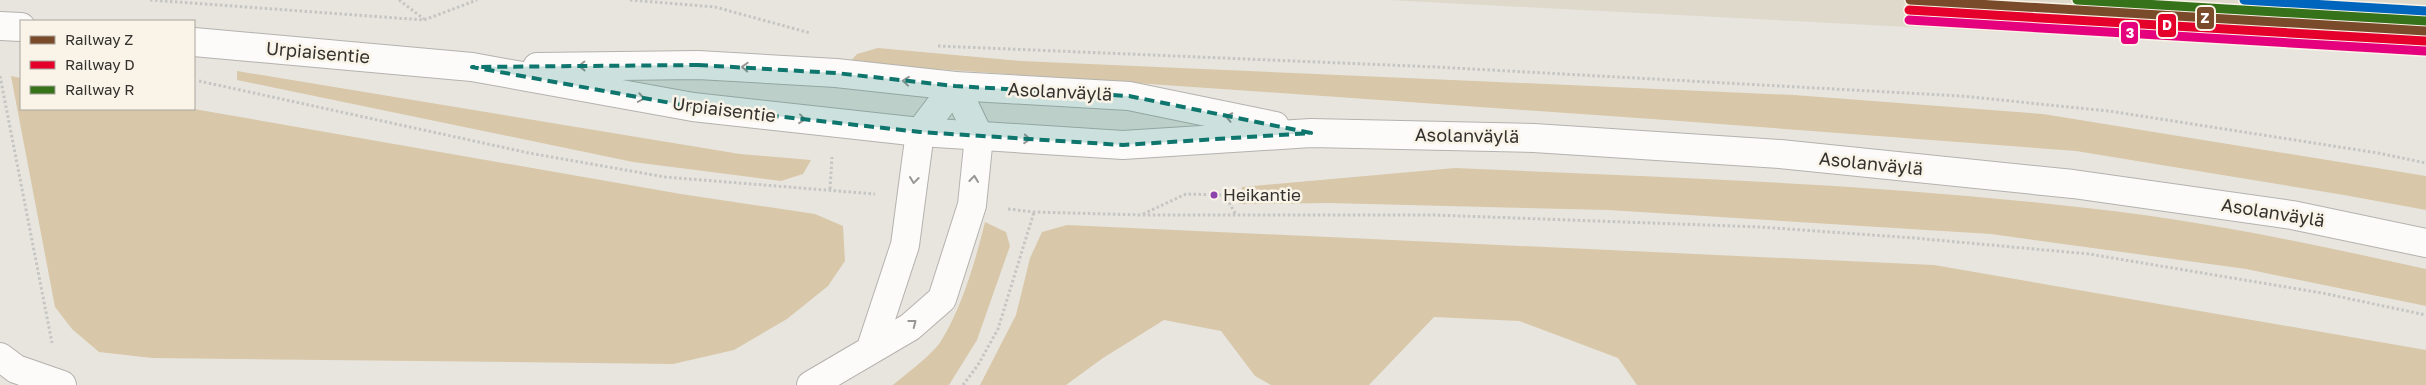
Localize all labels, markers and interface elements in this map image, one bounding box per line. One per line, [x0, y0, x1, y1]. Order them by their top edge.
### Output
line badge: Z [2196, 6, 2215, 30]
text: Z [2201, 9, 2210, 26]
line badge: D [2157, 13, 2177, 38]
text: D [2162, 16, 2172, 33]
legend [20, 20, 195, 110]
line badge: 3 [2120, 21, 2139, 45]
text: 3 [2126, 24, 2134, 41]
text: Railway Z [65, 30, 133, 48]
street label: Urpiaisentie [265, 36, 371, 68]
text: Railway D [65, 55, 135, 73]
one-way arrow [578, 61, 586, 71]
one-way arrow [740, 62, 748, 73]
one-way arrow [902, 76, 910, 87]
street label: Asolanväylä [1007, 77, 1113, 105]
text: Railway R [65, 80, 135, 98]
one-way arrow [636, 92, 645, 102]
street label: Urpiaisentie [671, 92, 777, 126]
one-way arrow [1224, 112, 1233, 122]
one-way arrow [798, 113, 806, 124]
street label: Asolanväylä [1415, 123, 1519, 147]
one-way arrow [1024, 134, 1032, 145]
street label: Asolanväylä [1818, 147, 1924, 179]
one-way arrow [968, 175, 979, 183]
one-way arrow [909, 176, 919, 185]
place label: Heikantie [1223, 184, 1301, 205]
marker: Heikantie [1209, 190, 1219, 200]
street label: Asolanväylä [2220, 193, 2326, 231]
one-way arrow [907, 320, 916, 329]

